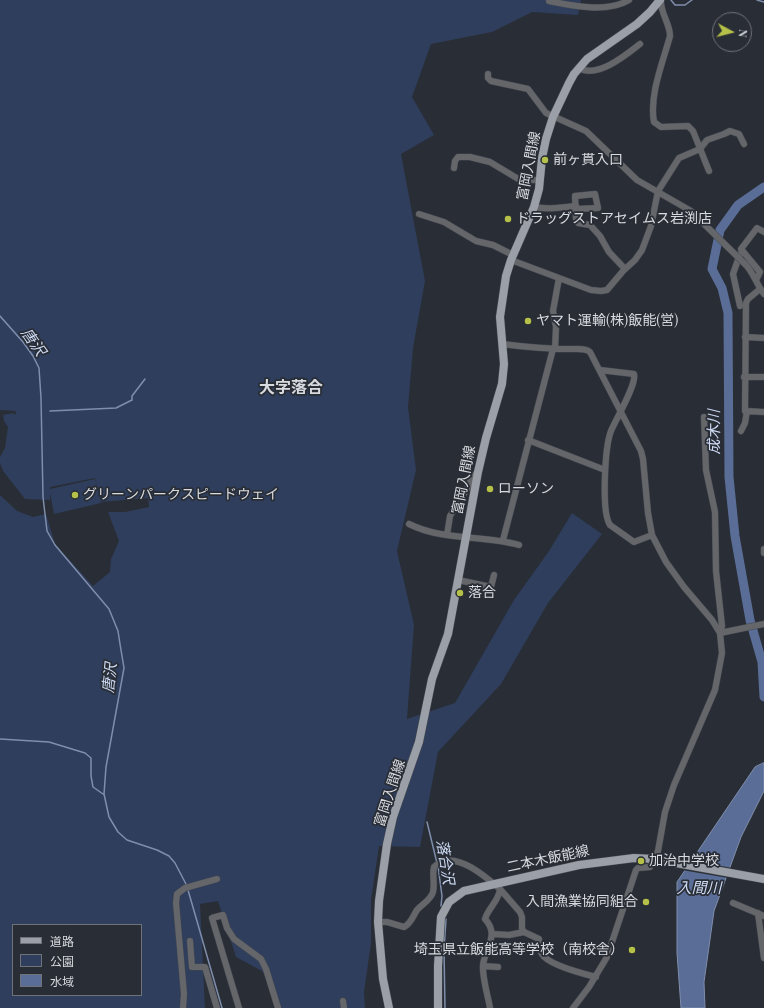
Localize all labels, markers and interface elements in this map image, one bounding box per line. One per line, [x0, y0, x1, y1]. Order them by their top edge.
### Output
north arrow [712, 12, 752, 52]
text: N [735, 29, 751, 38]
street label: 富岡入間線 [514, 130, 544, 202]
place label: 前ヶ貫入口 [553, 152, 623, 168]
marker: 前ヶ貫入口 [540, 155, 550, 165]
place label: ドラッグストアセイムス岩渕店 [516, 211, 712, 227]
marker: ドラッグストアセイムス岩渕店 [503, 214, 513, 224]
place label: ヤマト運輸(株)飯能(営) [536, 313, 678, 329]
marker: ヤマト運輸(株)飯能(営) [523, 316, 533, 326]
water label: 唐沢 [17, 325, 49, 359]
district label: 大字落合 [259, 378, 323, 398]
water label: 成木川 [705, 410, 723, 454]
street label: 富岡入間線 [449, 444, 479, 516]
place label: ローソン [498, 481, 554, 497]
marker: ローソン [485, 484, 495, 494]
place label: グリーンパークスピードウェイ [83, 487, 279, 503]
marker: グリーンパークスピードウェイ [70, 490, 80, 500]
place label: 落合 [468, 585, 496, 601]
marker: 落合 [455, 588, 465, 598]
water label: 唐沢 [99, 662, 121, 694]
street label: 富岡入間線 [371, 757, 409, 829]
water label: 落合沢 [433, 838, 457, 886]
street label: 二本木飯能線 [505, 842, 591, 876]
place label: 加治中学校 [649, 853, 719, 869]
marker: 加治中学校 [636, 856, 646, 866]
water label: 入間川 [677, 879, 721, 897]
place label: 入間漁業協同組合 [526, 894, 638, 910]
marker: 入間漁業協同組合 [641, 897, 651, 907]
legend [12, 924, 142, 996]
text: 道路 [50, 933, 74, 949]
place label: 埼玉県立飯能高等学校（南校舎） [414, 942, 624, 958]
marker: 埼玉県立飯能高等学校（南校舎） [627, 945, 637, 955]
text: 公園 [50, 953, 74, 969]
text: 水域 [50, 973, 74, 989]

